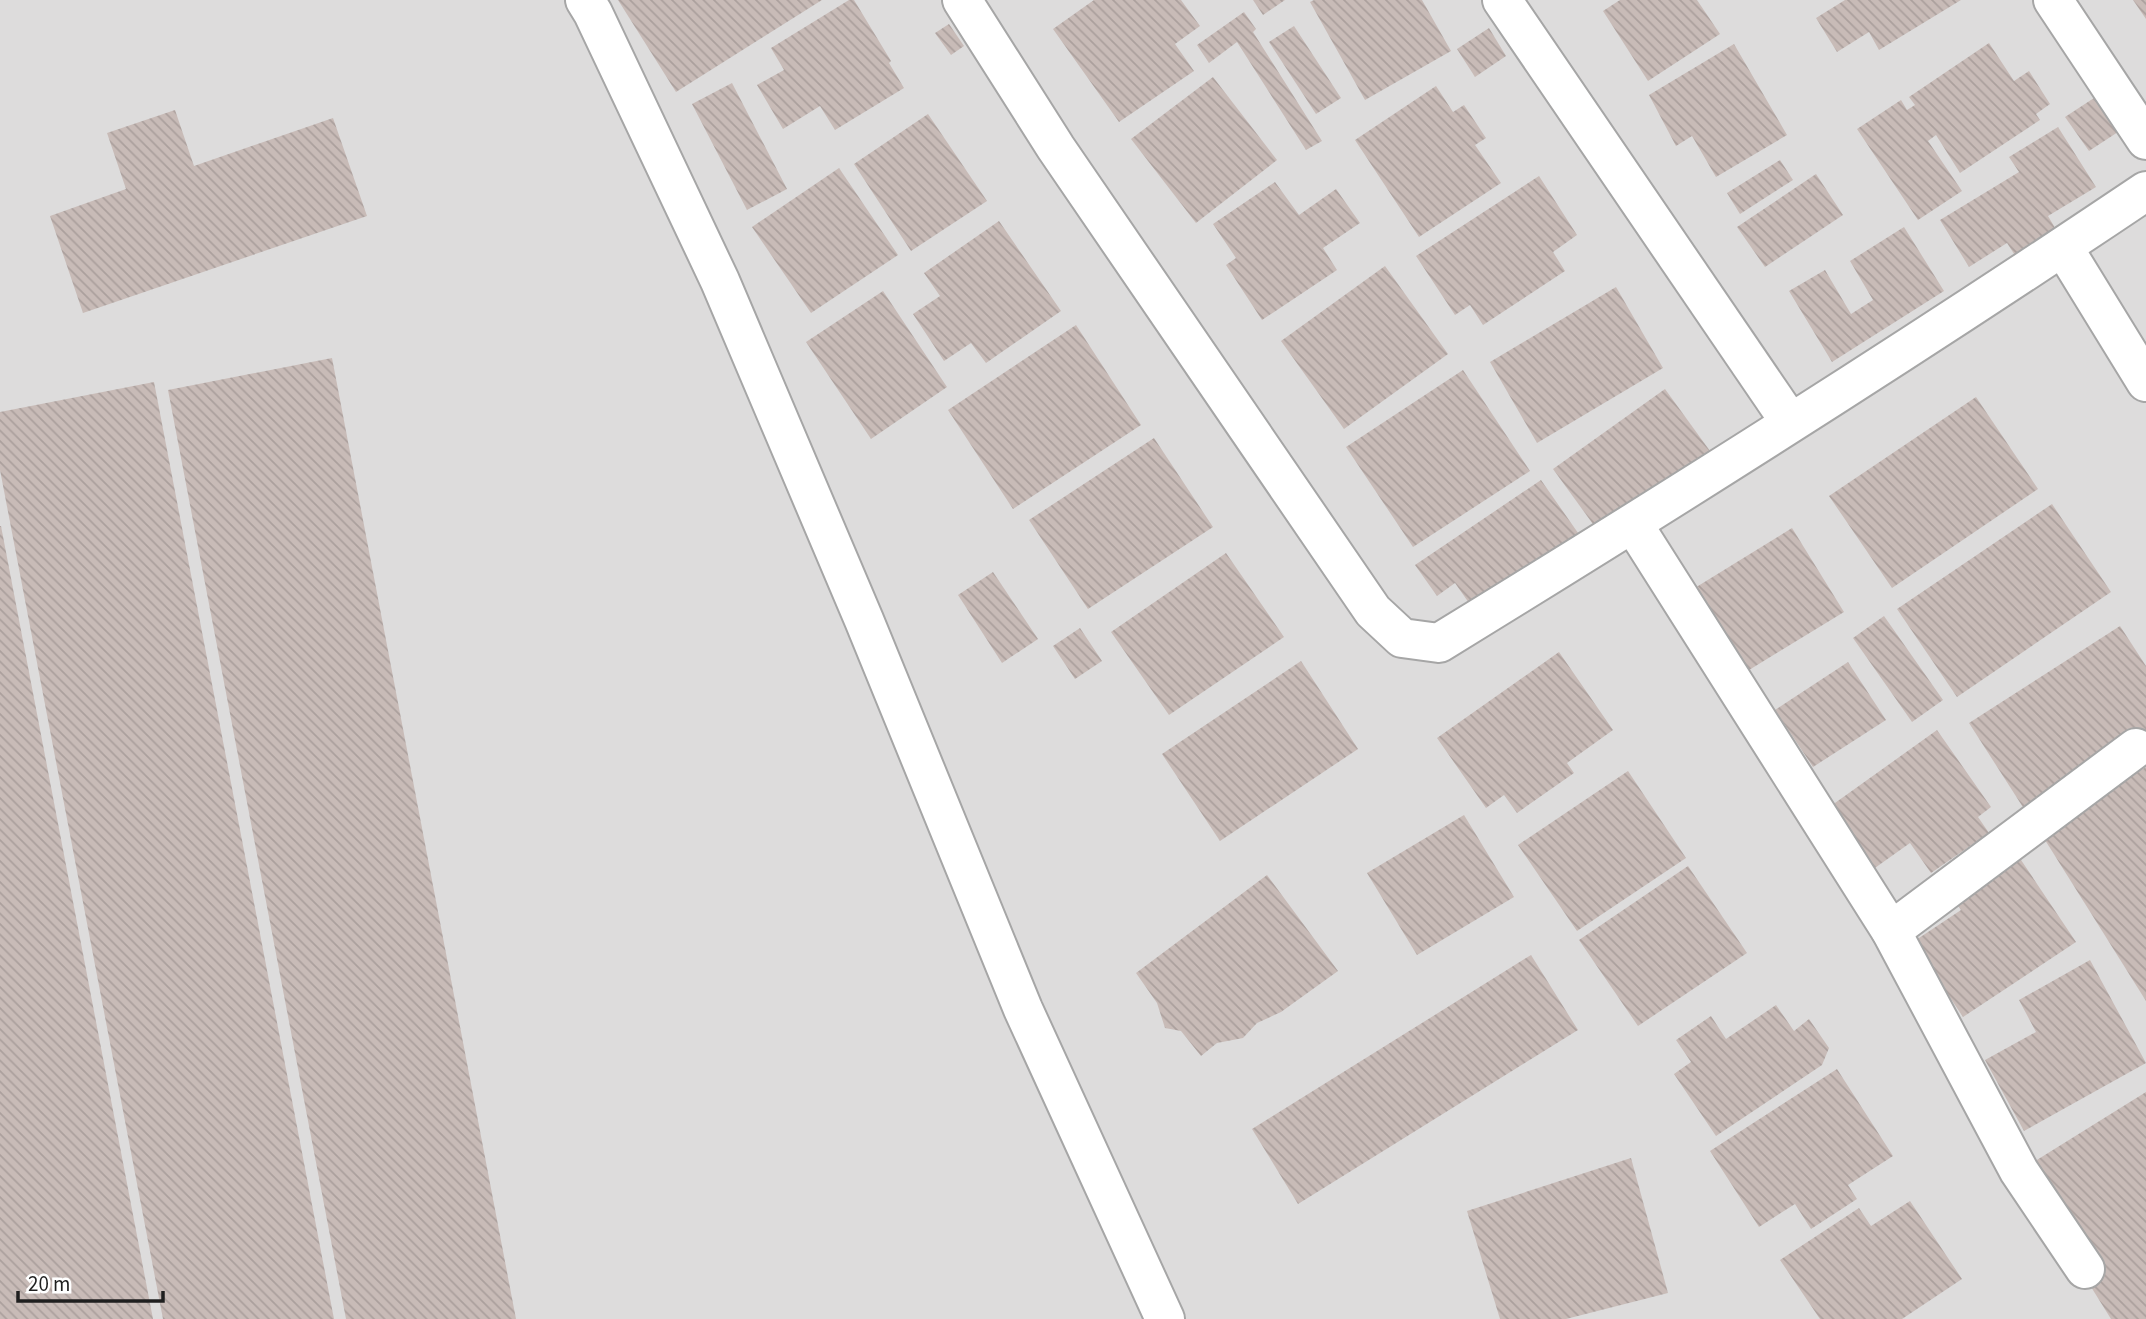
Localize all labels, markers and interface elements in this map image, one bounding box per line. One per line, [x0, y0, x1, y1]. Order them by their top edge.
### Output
scale bar [18, 1260, 163, 1304]
text: 20 m [28, 1269, 70, 1299]

